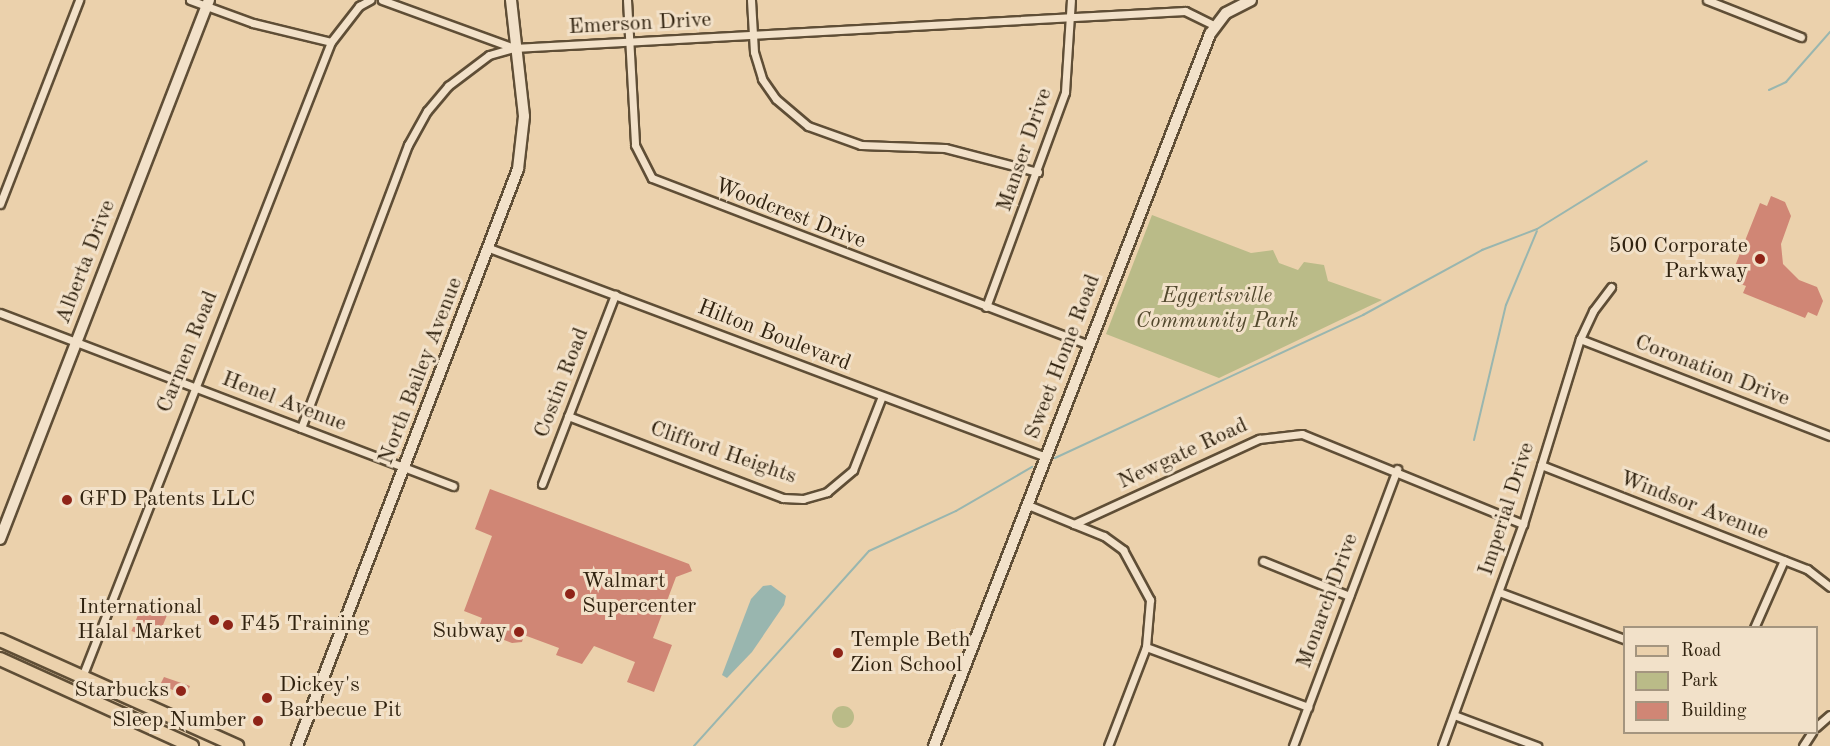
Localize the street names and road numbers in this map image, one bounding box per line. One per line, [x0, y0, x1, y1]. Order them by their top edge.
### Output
street label: Emerson Drive [568, 7, 712, 41]
street label: Manser Drive [992, 85, 1058, 215]
street label: Woodcrest Drive [711, 173, 869, 255]
street label: Alberta Drive [50, 196, 122, 328]
street label: Sweet Home Road [1019, 271, 1107, 443]
street label: North Bailey Avenue [373, 274, 469, 468]
street label: Carmen Road [152, 287, 224, 417]
street label: Hilton Boulevard [694, 295, 854, 377]
street label: Costin Road [529, 324, 595, 442]
street label: Coronation Drive [1631, 329, 1793, 413]
street label: Henel Avenue [218, 366, 350, 438]
street label: Newgate Road [1114, 412, 1252, 496]
street label: Clifford Heights [646, 416, 800, 490]
street label: Imperial Drive [1473, 439, 1541, 579]
street label: Windsor Avenue [1616, 465, 1772, 547]
street label: Monarch Drive [1291, 530, 1365, 672]

